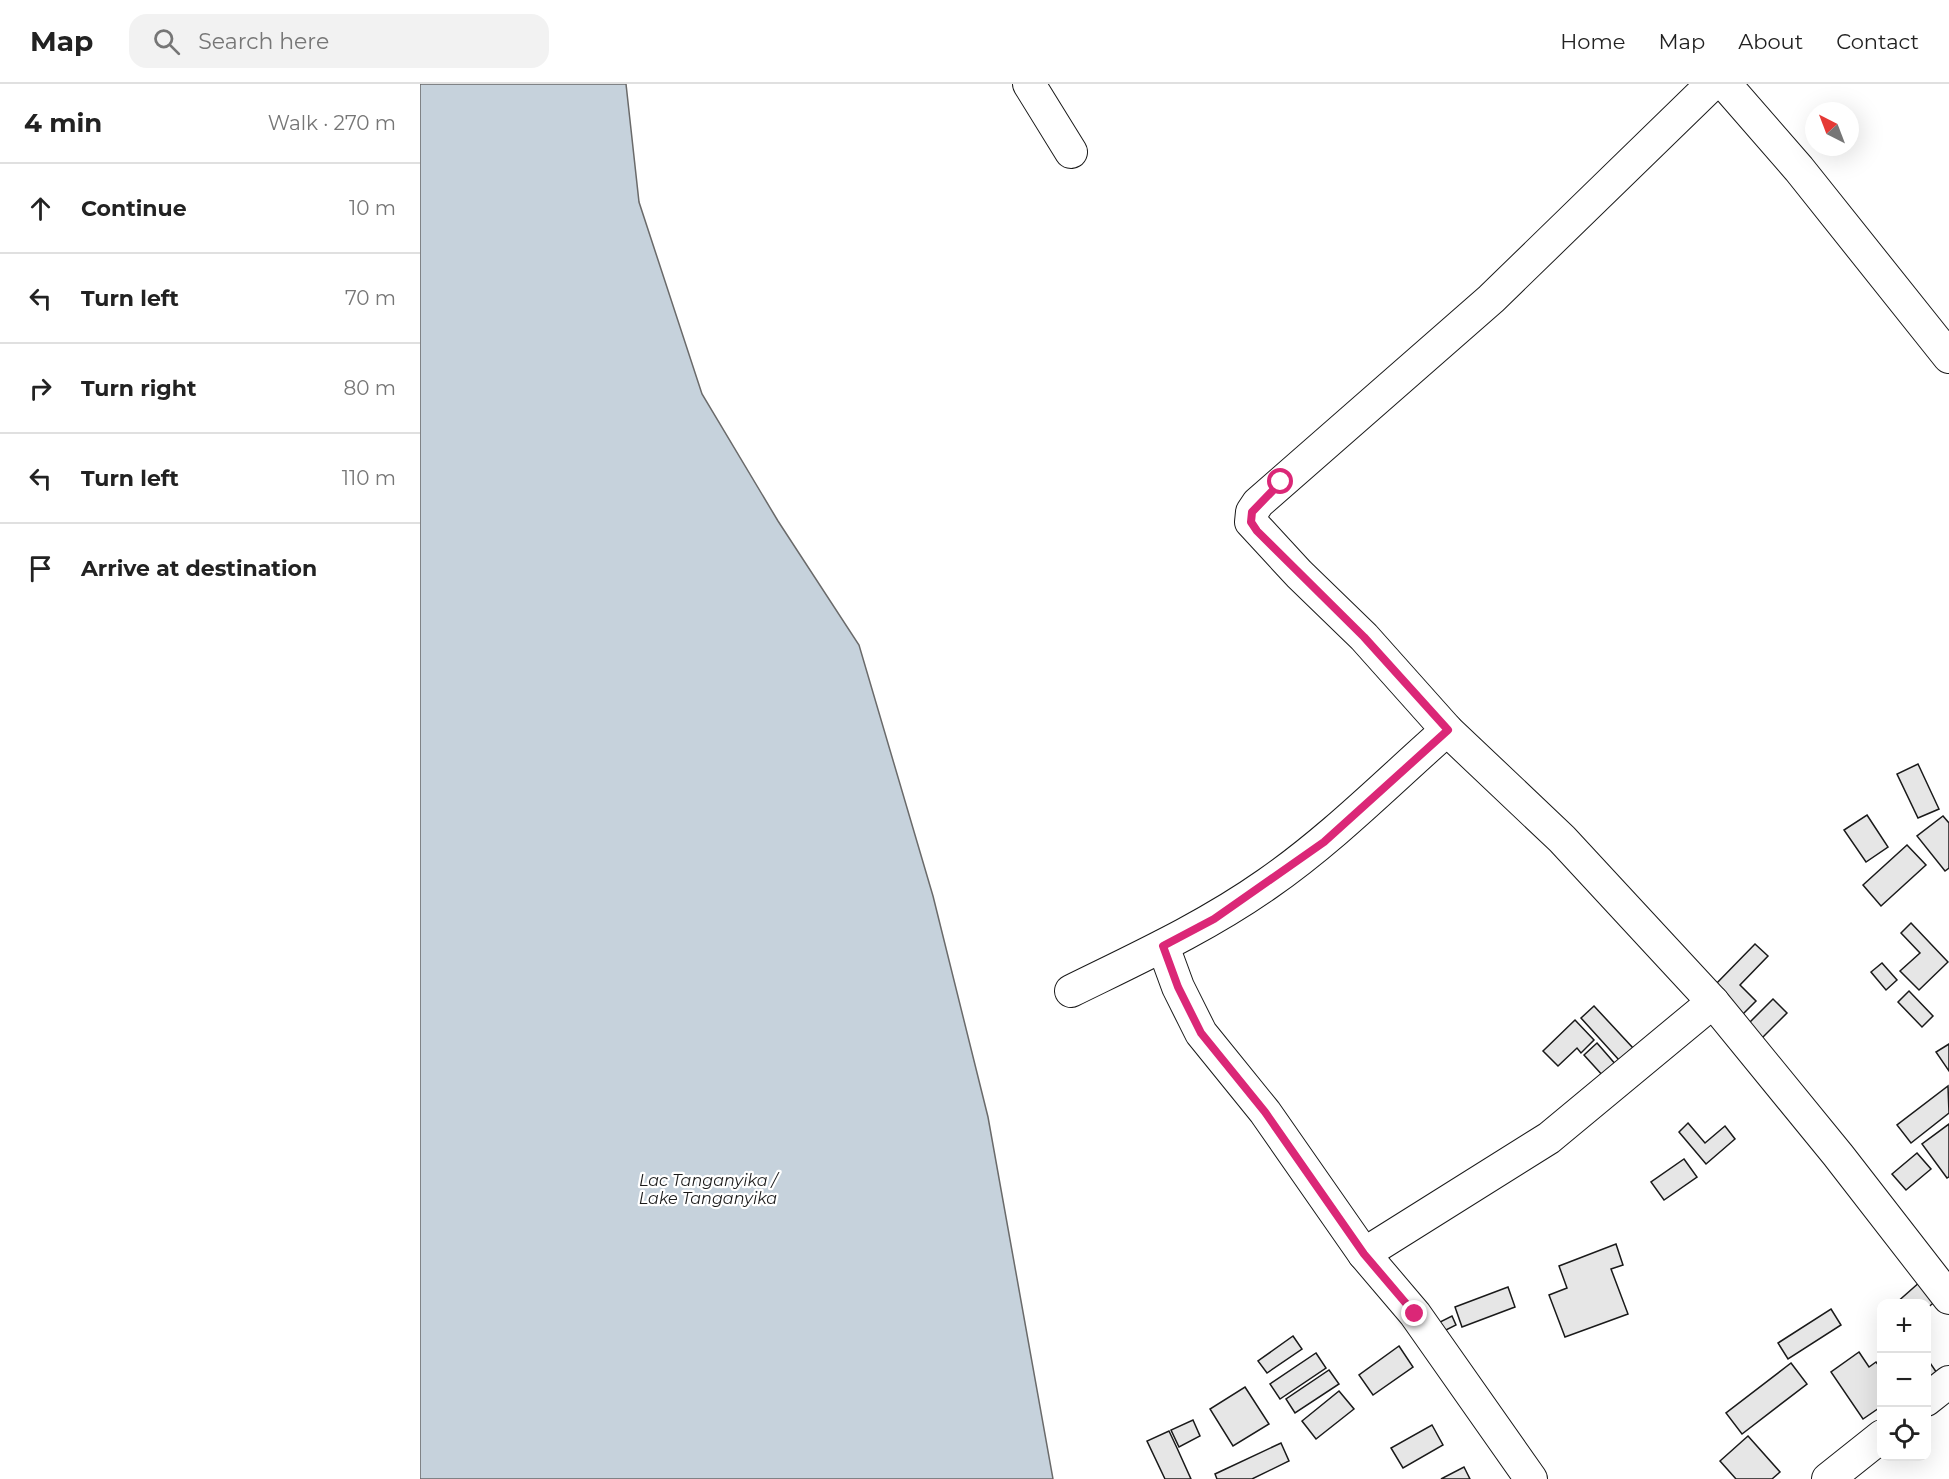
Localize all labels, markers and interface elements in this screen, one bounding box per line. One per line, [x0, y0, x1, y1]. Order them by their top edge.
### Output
search box [129, 14, 549, 68]
text: Map [30, 24, 93, 58]
icon: search [150, 25, 183, 58]
text: Search here [198, 28, 329, 55]
text: Home [1560, 29, 1625, 54]
text: Map [1658, 29, 1705, 54]
text: About [1738, 29, 1803, 54]
text: Contact [1836, 29, 1919, 54]
north arrow [1805, 102, 1859, 156]
text: 4 min [24, 107, 102, 139]
text: Walk · 270 m [268, 111, 396, 135]
icon: ahead [24, 192, 57, 225]
text: Continue [81, 195, 187, 222]
text: 10 m [349, 196, 396, 220]
icon: left [24, 282, 57, 315]
text: Turn left [81, 285, 179, 312]
text: 70 m [345, 286, 396, 310]
icon: right [24, 372, 57, 405]
text: Turn right [81, 375, 196, 402]
text: 80 m [344, 376, 396, 400]
icon: left [24, 462, 57, 495]
text: Turn left [81, 465, 179, 492]
text: 110 m [342, 466, 396, 490]
route start [1267, 468, 1293, 494]
icon: arrive [24, 552, 57, 585]
text: Arrive at destination [81, 555, 317, 582]
water label: Lac Tanganyika / Lake Tanganyika [639, 1171, 780, 1208]
map controls [1877, 1299, 1931, 1461]
button: + [1877, 1299, 1931, 1353]
route end [1401, 1300, 1427, 1326]
button: − [1877, 1353, 1931, 1407]
button: locate [1877, 1407, 1931, 1461]

